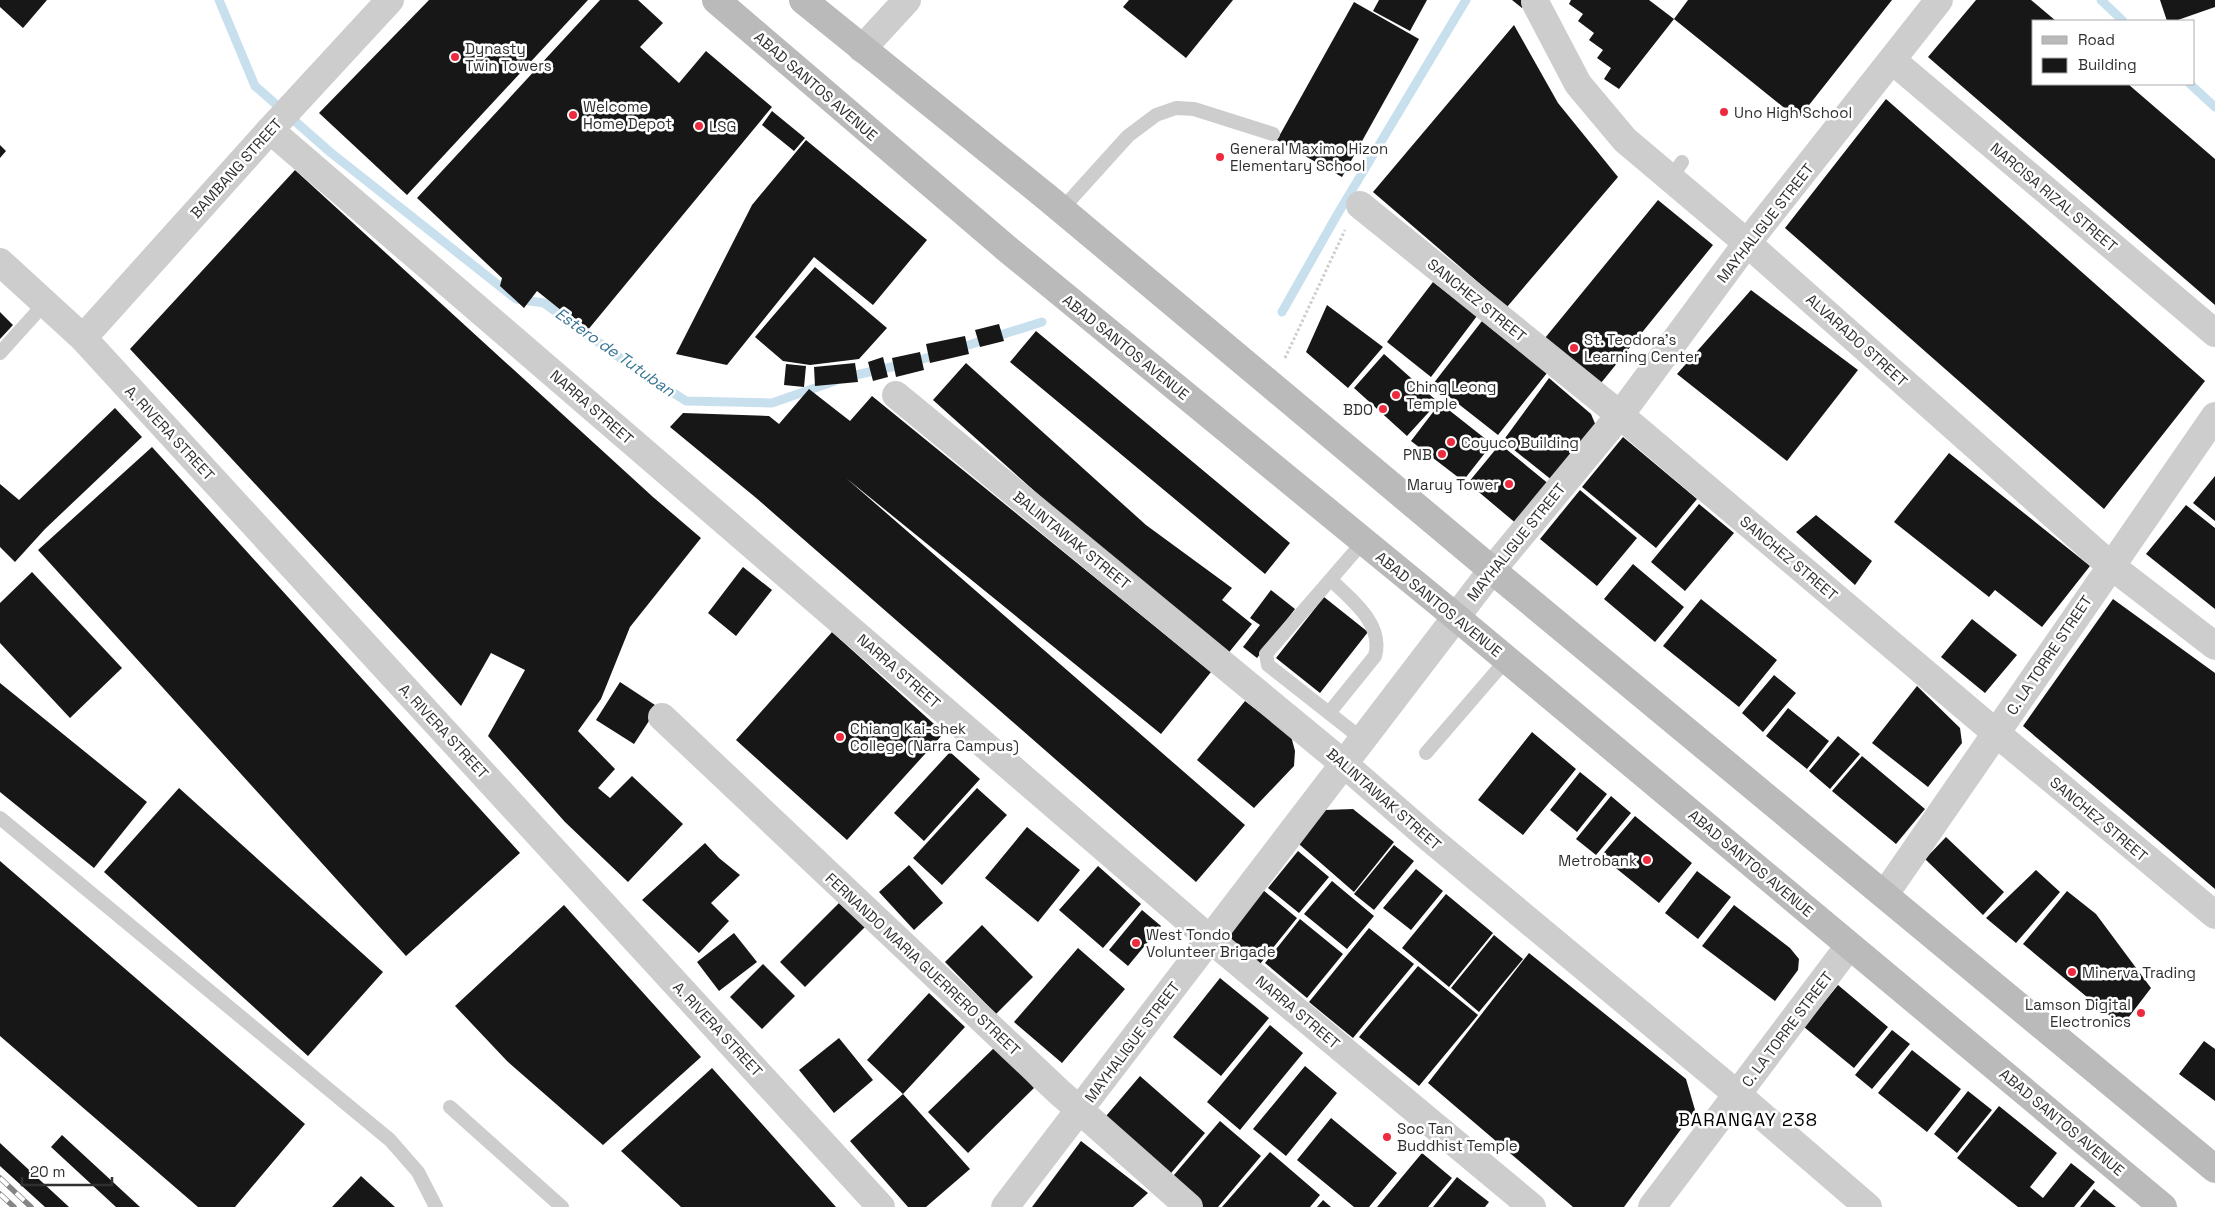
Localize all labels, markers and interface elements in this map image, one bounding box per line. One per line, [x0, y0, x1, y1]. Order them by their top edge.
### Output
legend [2032, 20, 2195, 85]
street label: ABAD SANTOS AVENUE [750, 27, 882, 145]
text: Road [2078, 30, 2115, 49]
place label: Dynasty Twin Towers [465, 39, 552, 75]
marker: Dynasty Twin Towers [449, 51, 461, 63]
text: Building [2078, 55, 2137, 74]
place label: Welcome Home Depot [583, 97, 672, 133]
place label: Uno High School [1734, 103, 1852, 122]
marker: Uno High School [1718, 106, 1730, 118]
marker: Welcome Home Depot [567, 109, 579, 121]
street label: BAMBANG STREET [186, 114, 286, 222]
place label: LSG [709, 117, 736, 136]
marker: LSG [693, 120, 705, 132]
street label: NARCISA RIZAL STREET [1987, 138, 2122, 256]
place label: General Maximo Hizon Elementary School [1230, 139, 1388, 175]
marker: General Maximo Hizon Elementary School [1214, 151, 1226, 163]
street label: MAYHALIGUE STREET [1712, 159, 1818, 287]
street label: SANCHEZ STREET [1424, 254, 1530, 346]
street label: ALVARADO STREET [1802, 289, 1912, 391]
street label: ABAD SANTOS AVENUE [1059, 290, 1193, 404]
water label: Estero de Tutuban [551, 303, 680, 402]
place label: St. Teodora's Learning Center [1584, 330, 1700, 366]
marker: St. Teodora's Learning Center [1568, 342, 1580, 354]
street label: NARRA STREET [546, 366, 638, 448]
place label: Ching Leong Temple [1406, 377, 1496, 413]
street label: A. RIVERA STREET [121, 382, 219, 485]
marker: Ching Leong Temple [1390, 389, 1402, 401]
place label: BDO [1343, 400, 1373, 419]
marker: BDO [1377, 403, 1389, 415]
place label: Coyuco Building [1461, 433, 1579, 452]
marker: Coyuco Building [1445, 436, 1457, 448]
place label: PNB [1403, 445, 1432, 464]
marker: PNB [1436, 448, 1448, 460]
place label: Maruy Tower [1407, 475, 1499, 494]
marker: Maruy Tower [1503, 478, 1515, 490]
street label: MAYHALIGUE STREET [1463, 479, 1570, 605]
street label: BALINTAWAK STREET [1009, 487, 1135, 593]
street label: SANCHEZ STREET [1736, 512, 1842, 605]
street label: ABAD SANTOS AVENUE [1372, 547, 1506, 661]
street label: C. LA TORRE STREET [2002, 591, 2096, 718]
street label: NARRA STREET [853, 630, 945, 712]
street label: A. RIVERA STREET [395, 680, 493, 783]
place label: Chiang Kai-shek College (Narra Campus) [850, 719, 1019, 756]
marker: Chiang Kai-shek College (Narra Campus) [834, 731, 846, 743]
street label: BALINTAWAK STREET [1323, 744, 1445, 854]
street label: SANCHEZ STREET [2046, 773, 2152, 866]
street label: ABAD SANTOS AVENUE [1685, 805, 1817, 921]
place label: Metrobank [1558, 851, 1637, 870]
marker: Metrobank [1641, 854, 1653, 866]
street label: FERNANDO MARIA GUERRERO STREET [822, 869, 1025, 1060]
place label: West Tondo Volunteer Brigade [1146, 925, 1276, 961]
marker: West Tondo Volunteer Brigade [1130, 937, 1142, 949]
place label: Minerva Trading [2082, 963, 2196, 982]
marker: Minerva Trading [2066, 966, 2078, 978]
street label: C. LA TORRE STREET [1737, 967, 1837, 1091]
street label: NARRA STREET [1252, 971, 1344, 1053]
street label: A. RIVERA STREET [669, 978, 767, 1081]
street label: MAYHALIGUE STREET [1080, 978, 1184, 1106]
place label: Lamson Digital Electronics [2025, 995, 2131, 1031]
marker: Lamson Digital Electronics [2135, 1007, 2147, 1019]
street label: ABAD SANTOS AVENUE [1996, 1064, 2128, 1180]
district label: BARANGAY 238 [1678, 1108, 1818, 1131]
place label: Soc Tan Buddhist Temple [1397, 1119, 1518, 1155]
marker: Soc Tan Buddhist Temple [1381, 1131, 1393, 1143]
scale bar [22, 1154, 112, 1186]
text: 20 m [30, 1162, 65, 1181]

